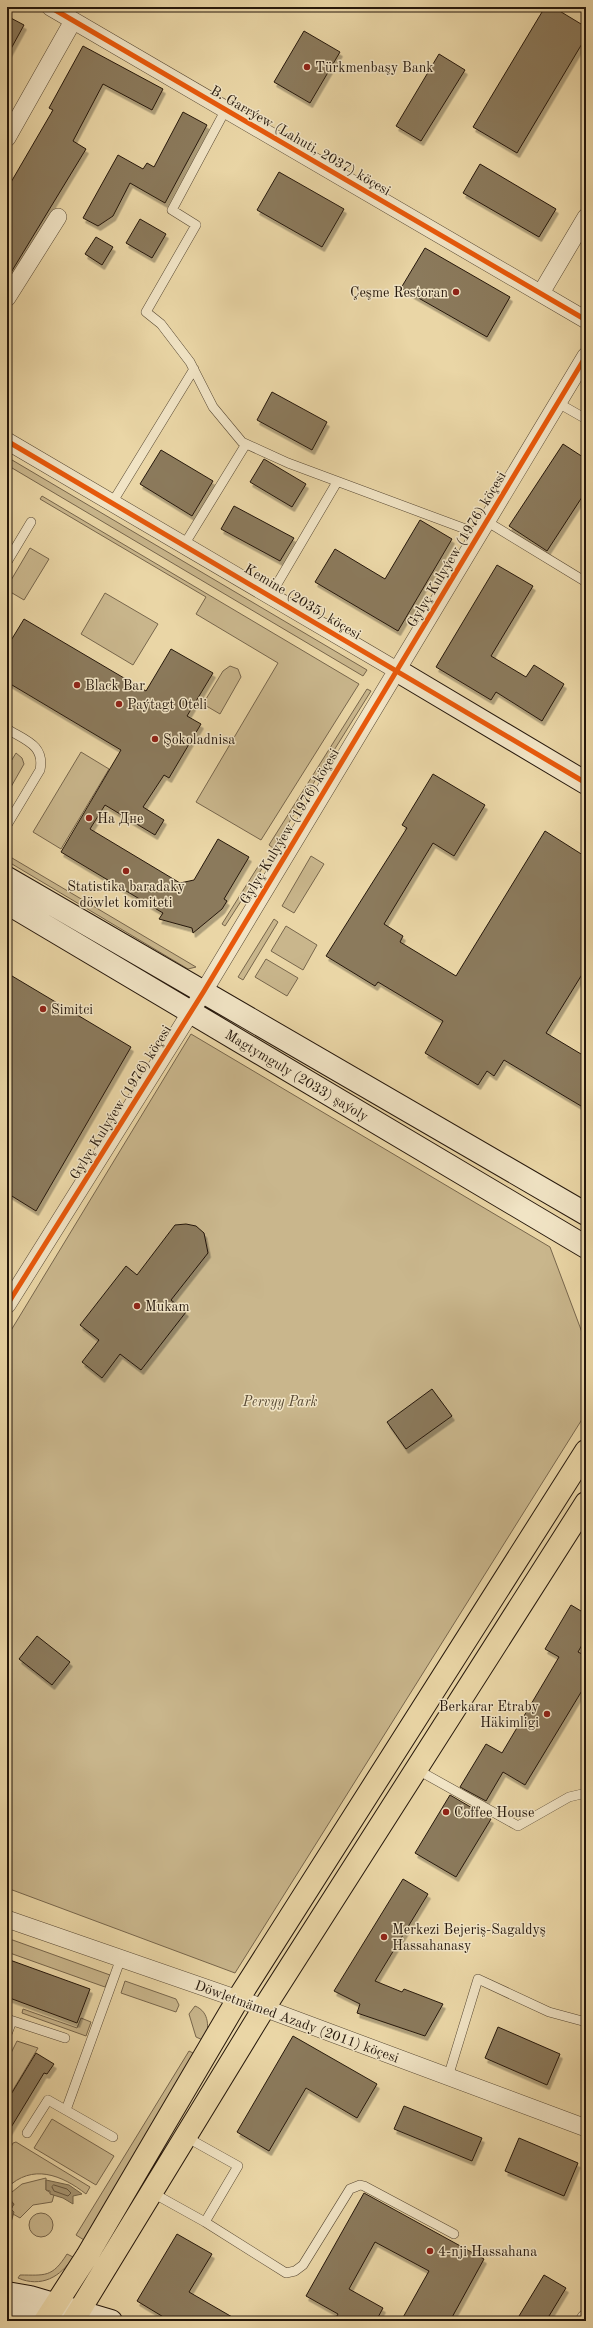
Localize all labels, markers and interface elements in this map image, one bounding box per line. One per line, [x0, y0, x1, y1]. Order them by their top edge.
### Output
place label: Türkmenbaşy Bank [315, 61, 434, 75]
marker: Türkmenbaşy Bank [302, 62, 312, 72]
street label: B. Garrýew (Lahuti, 2037) köçesi [208, 83, 393, 198]
place label: Çeşme Restoran [350, 286, 448, 300]
marker: Çeşme Restoran [451, 287, 461, 297]
street label: Gylyç Kulyýew (1976) köçesi [405, 469, 509, 630]
street label: Kemine (2035) köçesi [242, 562, 363, 642]
place label: Black Bar [85, 679, 145, 693]
marker: Black Bar [72, 680, 82, 690]
place label: Paýtagt Oteli [127, 698, 207, 712]
marker: Paýtagt Oteli [114, 699, 124, 709]
place label: Şokoladnisa [163, 733, 235, 747]
marker: Şokoladnisa [150, 734, 160, 744]
street label: Gylyç Kulyýew (1976) köçesi [238, 746, 342, 907]
place label: На Дне [97, 812, 143, 826]
marker: На Дне [84, 813, 94, 823]
marker: Statistika baradaky döwlet komiteti [121, 866, 131, 876]
place label: Statistika baradaky döwlet komiteti [67, 880, 185, 910]
place label: Simitci [51, 1003, 93, 1017]
marker: Simitci [38, 1004, 48, 1014]
street label: Gylyç Kulyýew (1976) köçesi [68, 1023, 174, 1182]
street label: Magtymguly (2033) şaýoly [222, 1028, 371, 1124]
place label: Mukam [145, 1300, 190, 1314]
marker: Mukam [132, 1301, 142, 1311]
park label: Pervyy Park [242, 1395, 317, 1410]
place label: Berkarar Etraby Häkimligi [439, 1700, 540, 1730]
marker: Berkarar Etraby Häkimligi [542, 1709, 552, 1719]
place label: Coffee House [454, 1806, 534, 1820]
marker: Coffee House [441, 1807, 451, 1817]
place label: Merkezi Bejeriş-Sagaldyş Hassahanasy [392, 1923, 546, 1953]
marker: Merkezi Bejeriş-Sagaldyş Hassahanasy [379, 1932, 389, 1942]
street label: Döwletmämed Azady (2011) köçesi [193, 1978, 401, 2066]
place label: 4-nji Hassahana [438, 2245, 537, 2259]
marker: 4-nji Hassahana [425, 2246, 435, 2256]

